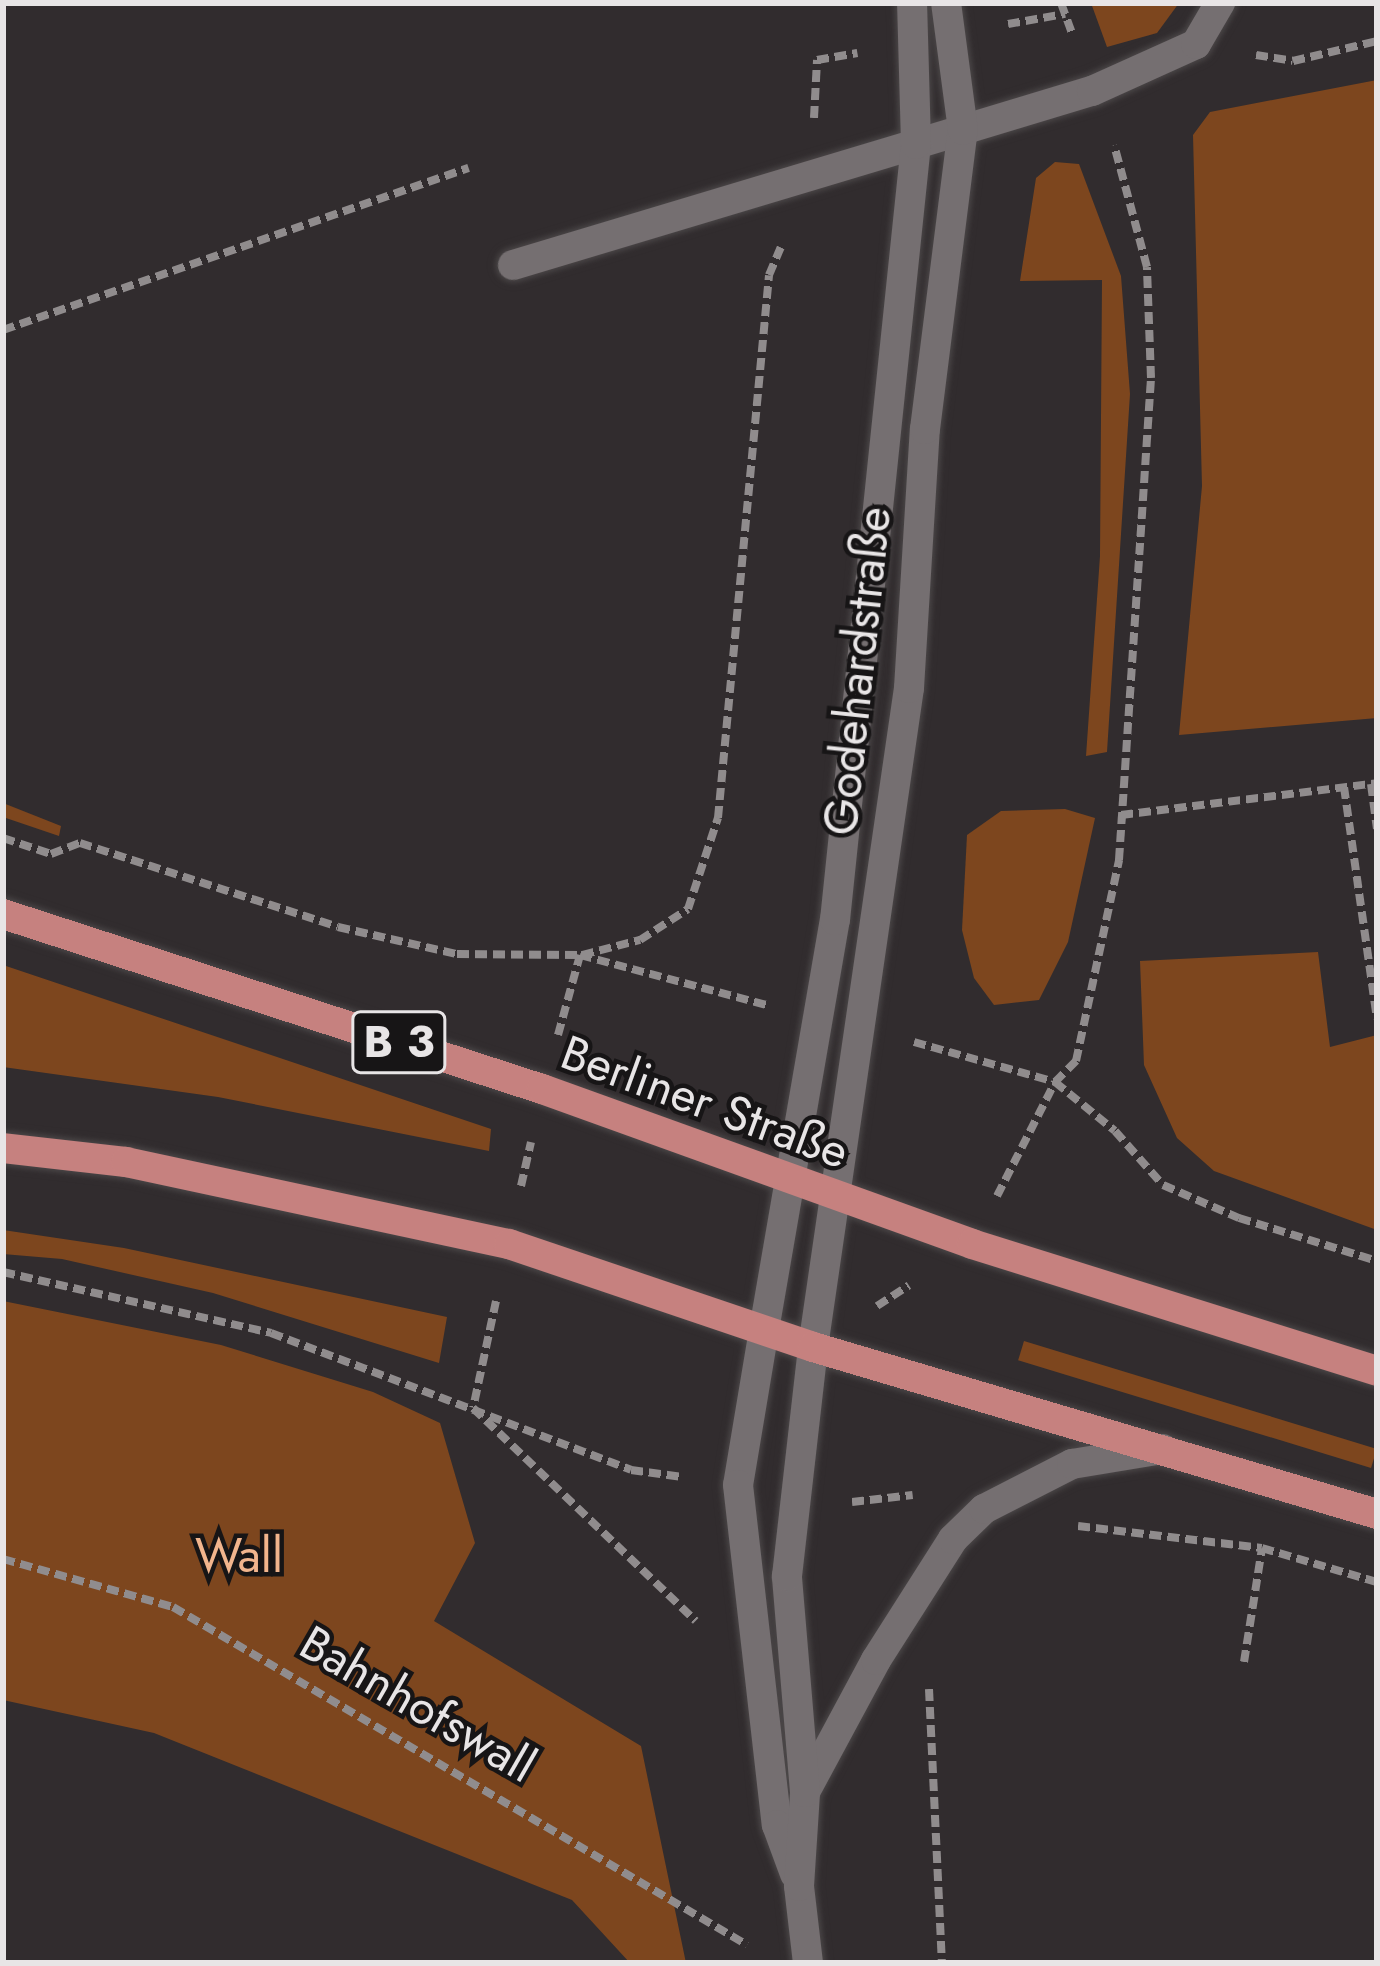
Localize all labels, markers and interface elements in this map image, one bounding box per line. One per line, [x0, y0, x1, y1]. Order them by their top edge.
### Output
street label: Godehardstraße [811, 504, 903, 838]
road number: B 3 [351, 1003, 447, 1081]
street label: Berliner Straße [553, 1023, 857, 1181]
park label: Wall [195, 1527, 283, 1585]
street label: Bahnhofswall [290, 1613, 546, 1795]

